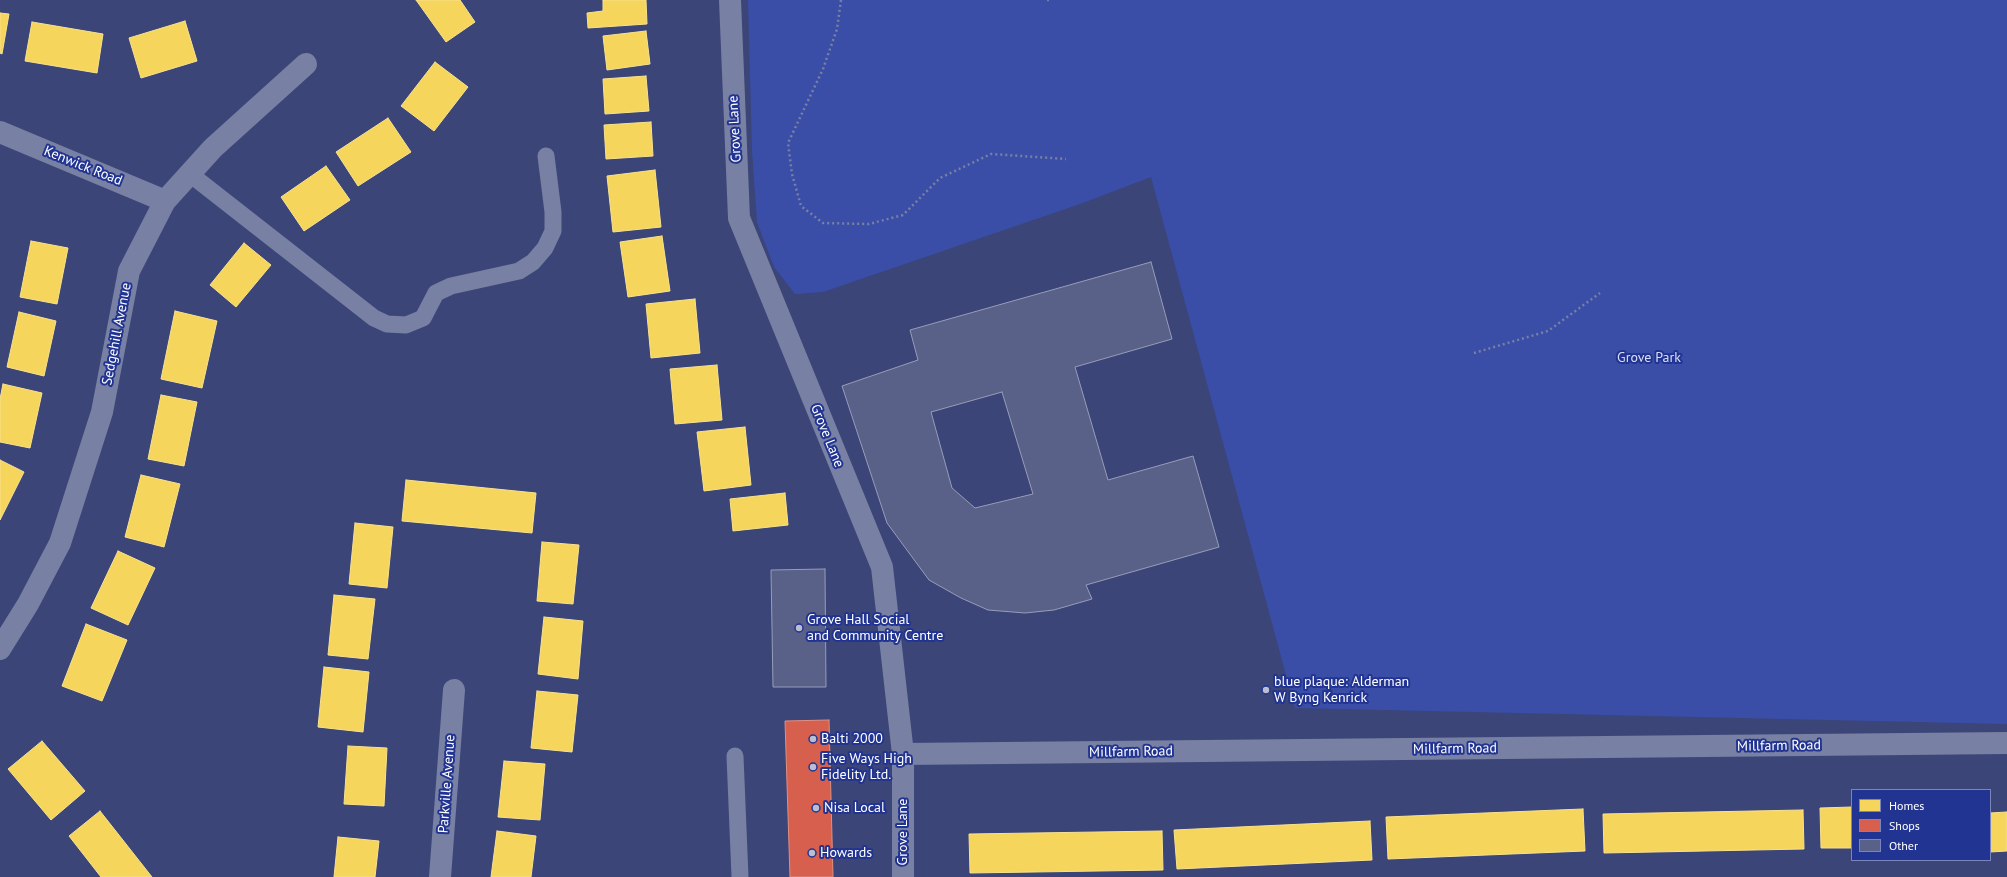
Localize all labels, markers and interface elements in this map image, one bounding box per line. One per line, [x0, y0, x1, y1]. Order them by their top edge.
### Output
street label: Grove Lane [725, 95, 745, 163]
street label: Kenwick Road [41, 143, 125, 189]
street label: Sedgehill Avenue [99, 281, 135, 387]
park label: Grove Park [1617, 350, 1681, 366]
street label: Grove Lane [807, 402, 847, 470]
place label: Grove Hall Social and Community Centre [807, 612, 943, 644]
marker: Grove Hall Social and Community Centre [794, 623, 804, 633]
place label: blue plaque: Alderman W Byng Kenrick [1274, 674, 1409, 706]
marker: blue plaque: Alderman W Byng Kenrick [1261, 685, 1271, 695]
place label: Balti 2000 [821, 731, 883, 747]
street label: Parkville Avenue [435, 734, 459, 834]
marker: Balti 2000 [808, 734, 818, 744]
street label: Millfarm Road [1737, 737, 1821, 755]
street label: Millfarm Road [1413, 740, 1497, 758]
street label: Millfarm Road [1089, 743, 1173, 761]
place label: Five Ways High Fidelity Ltd. [821, 751, 912, 784]
marker: Five Ways High Fidelity Ltd. [808, 762, 818, 772]
legend [1851, 789, 1991, 861]
text: Homes [1889, 798, 1924, 813]
street label: Grove Lane [895, 799, 911, 865]
place label: Nisa Local [824, 800, 885, 816]
marker: Nisa Local [811, 803, 821, 813]
text: Shops [1889, 818, 1920, 833]
text: Other [1889, 838, 1918, 853]
place label: Howards [820, 845, 872, 861]
marker: Howards [807, 848, 817, 858]

